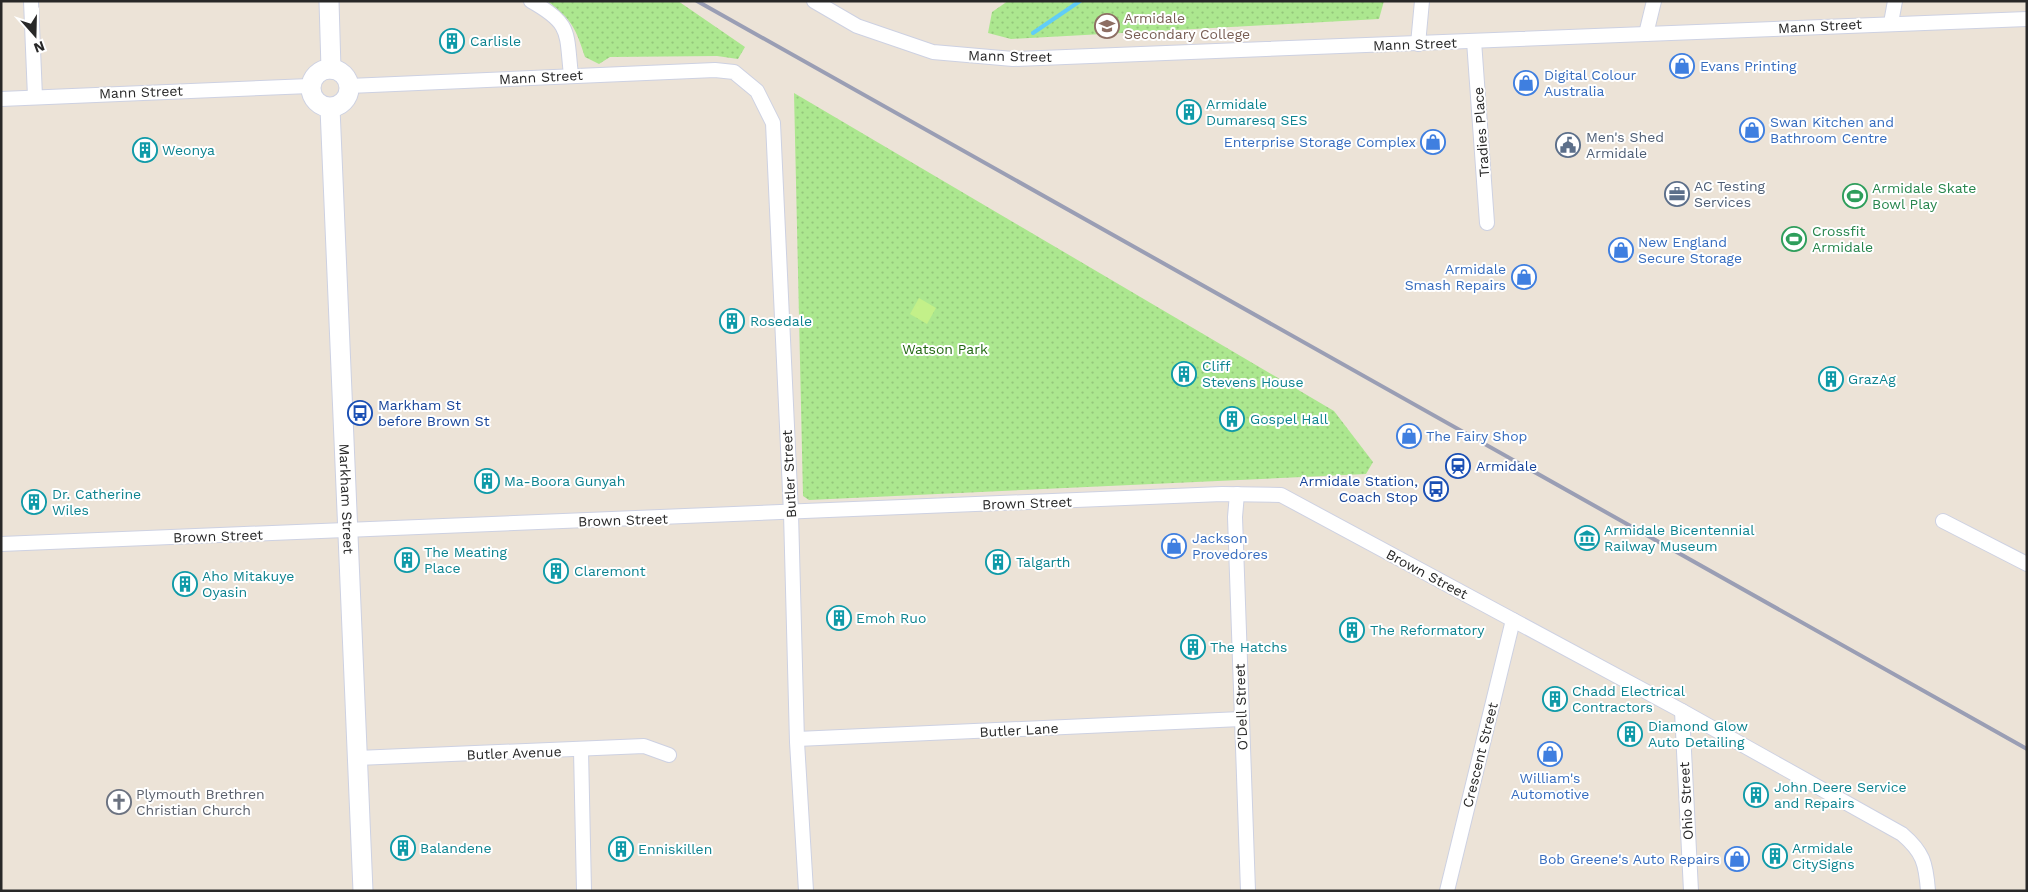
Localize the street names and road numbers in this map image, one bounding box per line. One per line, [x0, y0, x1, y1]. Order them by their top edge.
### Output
street label: Mann Street [1778, 16, 1863, 36]
street label: Mann Street [1373, 35, 1457, 53]
street label: Mann Street [968, 47, 1052, 65]
street label: Mann Street [499, 67, 584, 87]
street label: Mann Street [99, 83, 183, 101]
street label: Tradies Place [1470, 86, 1492, 178]
street label: Butler Street [779, 429, 799, 519]
street label: Markham Street [336, 443, 357, 554]
street label: Brown Street [982, 493, 1072, 513]
street label: Brown Street [578, 510, 668, 530]
street label: Brown Street [173, 526, 263, 546]
street label: Brown Street [1383, 546, 1471, 602]
street label: O'Dell Street [1231, 663, 1251, 751]
street label: Crescent Street [1459, 701, 1501, 809]
street label: Butler Lane [979, 720, 1059, 740]
street label: Butler Avenue [466, 743, 562, 763]
street label: Ohio Street [1676, 761, 1696, 840]

